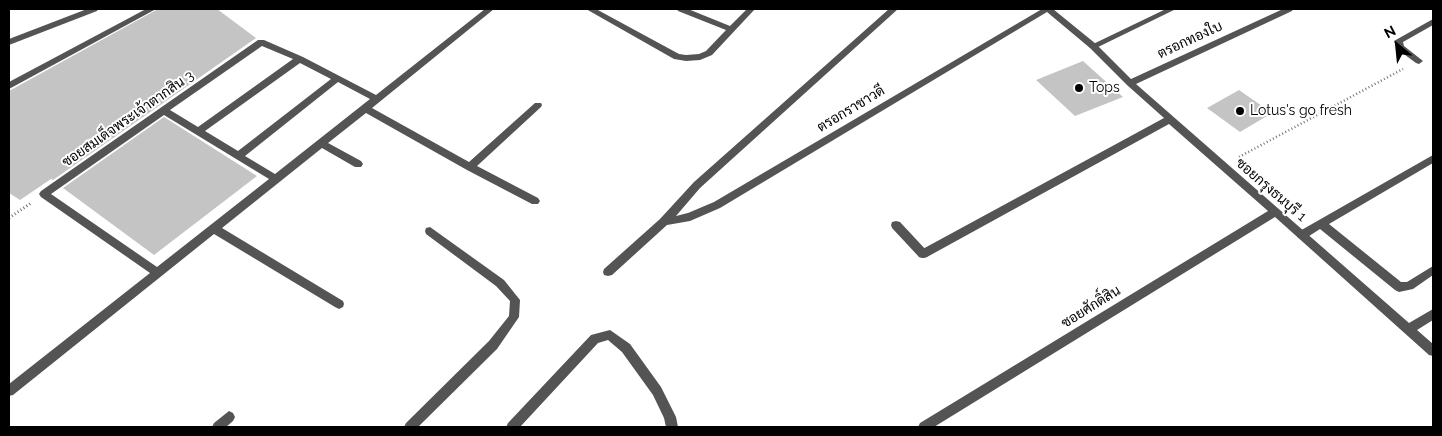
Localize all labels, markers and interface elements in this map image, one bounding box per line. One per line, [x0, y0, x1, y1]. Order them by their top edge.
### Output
street label: ตรอกทองใบ [1155, 18, 1225, 62]
north arrow [1372, 20, 1422, 70]
text: N [1381, 22, 1398, 41]
street label: ซอยสมเด็จพระเจ้าตากสิน 3 [59, 67, 197, 171]
place label: Tops [1089, 80, 1120, 96]
street label: ตรอกราชาวดี [814, 82, 888, 136]
marker: Tops [1073, 82, 1085, 94]
place label: Lotus's go fresh [1250, 103, 1352, 119]
marker: Lotus's go fresh [1234, 105, 1246, 117]
street label: ซอยกรุงธนบุรี 1 [1232, 155, 1310, 225]
street label: ซอยศักดิ์สิน [1058, 282, 1124, 332]

